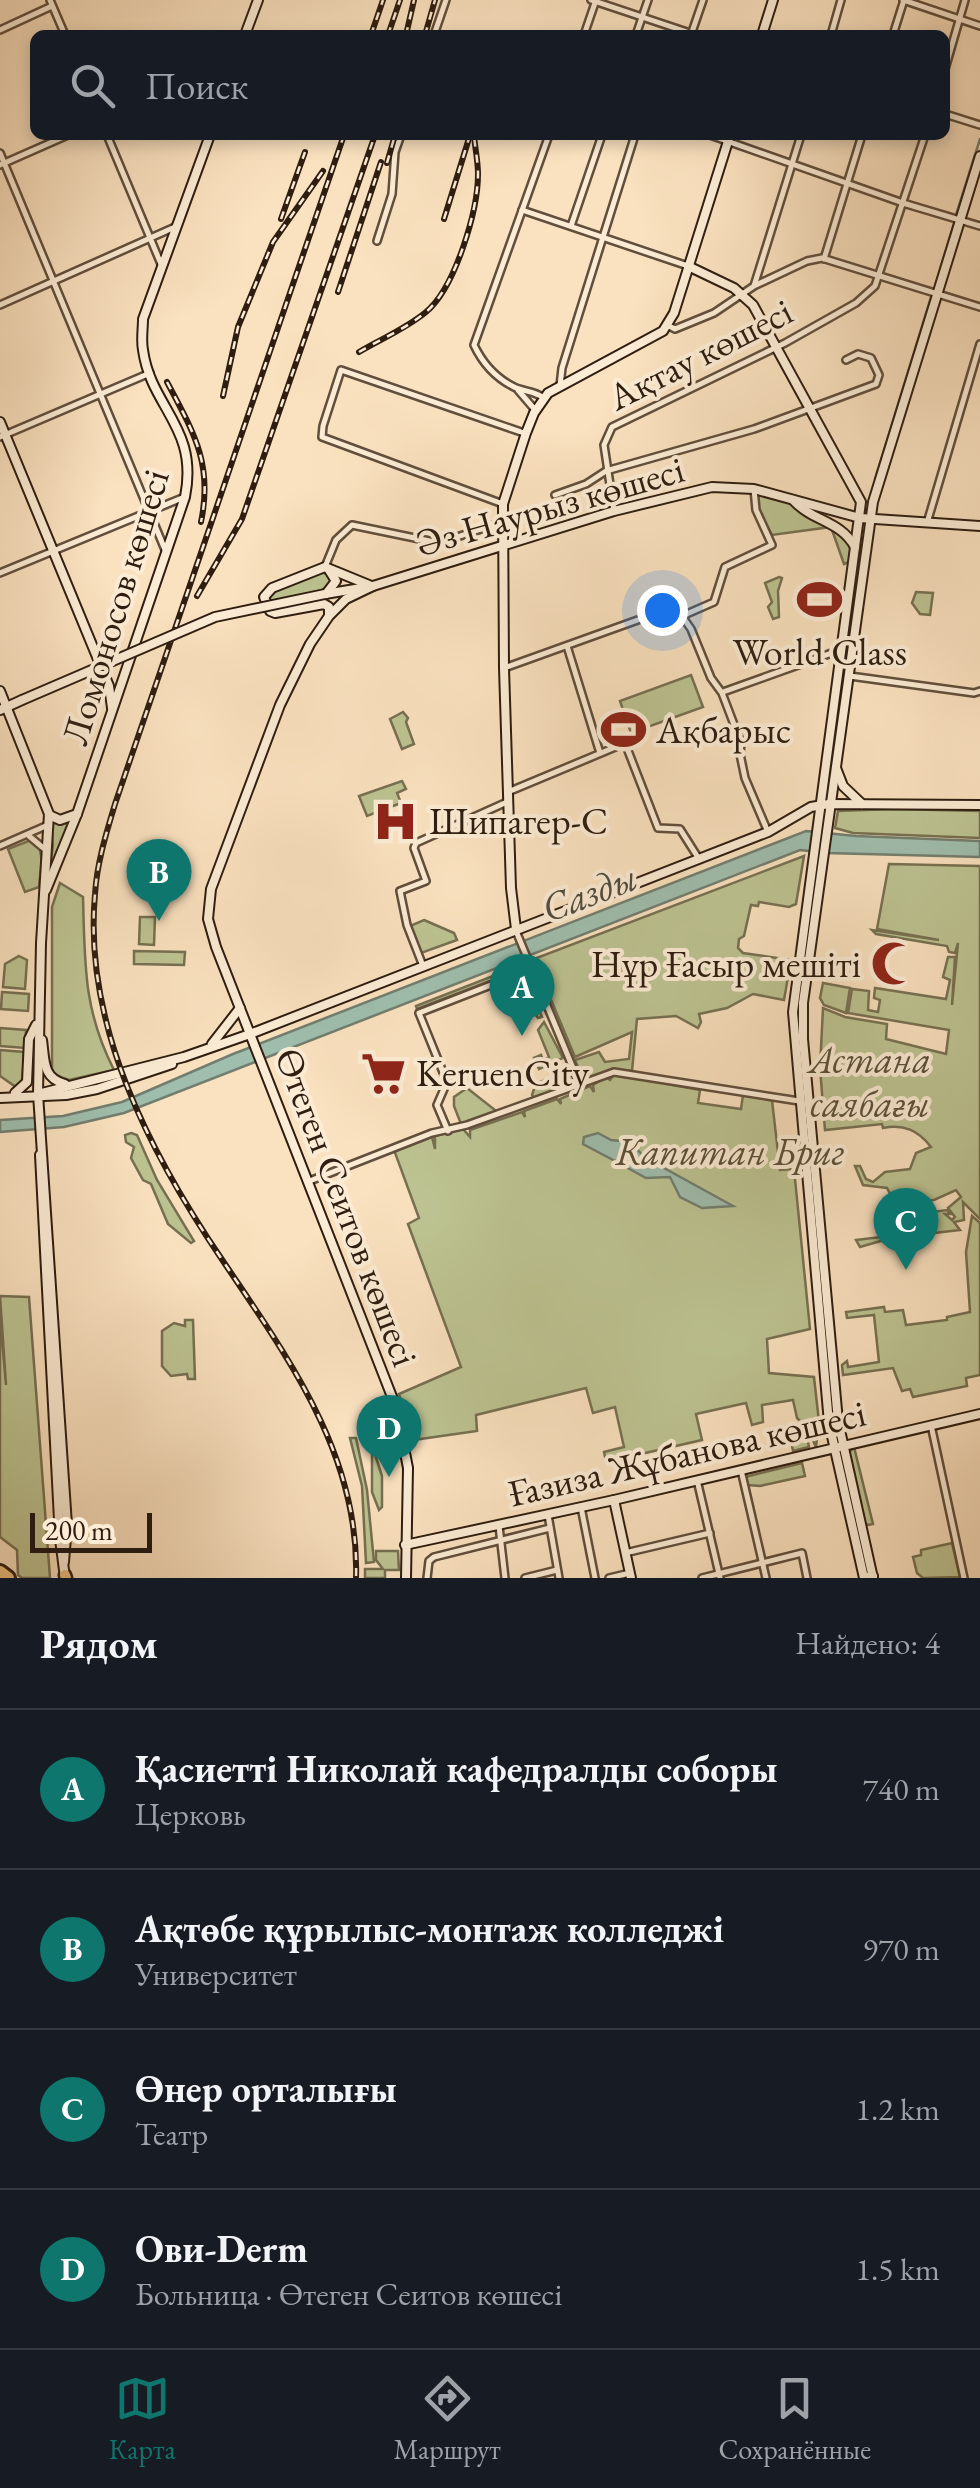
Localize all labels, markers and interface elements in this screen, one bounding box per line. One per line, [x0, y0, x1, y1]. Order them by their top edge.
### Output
search box [30, 30, 950, 140]
icon: search [65, 58, 120, 113]
text: Поиск [145, 61, 248, 110]
street label: Ақтау көшесі [598, 286, 800, 421]
street label: Әз Наурыз көшесі [410, 444, 689, 567]
street label: Ломоносов көшесі [49, 463, 180, 751]
sports icon: World Class [796, 576, 844, 624]
your location [637, 585, 688, 636]
place label: World Class [733, 627, 907, 676]
place label: Ақбарыс [655, 705, 791, 754]
sports icon: Ақбарыс [599, 706, 647, 754]
place label: Шипагер-С [429, 796, 608, 845]
hospital icon: Шипагер-С [372, 797, 420, 845]
pin: B [126, 838, 192, 921]
water label: Сазды [534, 850, 644, 934]
place label: Нұр Ғасыр мешіті [591, 939, 861, 988]
mosque icon: Нұр Ғасыр мешіті [870, 940, 918, 988]
pin: A [490, 954, 554, 1036]
park label: Астана саябағы [806, 1034, 931, 1127]
street label: Өтеген Сеитов көшесі [264, 1041, 431, 1373]
place label: KeruenCity [416, 1048, 590, 1097]
supermarket icon: KeruenCity [359, 1049, 407, 1097]
park label: Капитан Бриг [615, 1126, 844, 1175]
pin: C [874, 1188, 938, 1270]
street label: Ғазиза Жұбанова көшесі [503, 1388, 870, 1517]
pin: D [356, 1394, 422, 1477]
scale bar [30, 1508, 152, 1552]
text: 200 m [45, 1512, 113, 1548]
text: Рядом [40, 1616, 158, 1671]
text: Найдено: 4 [795, 1622, 940, 1664]
text: Қасиетті Николай кафедралды соборы [135, 1744, 778, 1793]
text: A [61, 1768, 84, 1810]
text: 740 m [863, 1768, 940, 1810]
text: Церковь [135, 1793, 246, 1835]
text: Ақтөбе құрылыс-монтаж колледжі [135, 1904, 724, 1953]
text: B [62, 1928, 83, 1970]
text: 970 m [863, 1928, 940, 1970]
text: Университет [135, 1953, 297, 1995]
text: Өнер орталығы [135, 2064, 397, 2113]
text: C [61, 2088, 84, 2130]
text: 1.2 km [856, 2088, 940, 2130]
text: Театр [135, 2113, 208, 2155]
text: Ови-Derm [135, 2224, 308, 2273]
text: D [60, 2248, 85, 2290]
text: 1.5 km [856, 2248, 940, 2290]
text: Больница · Өтеген Сеитов көшесі [135, 2273, 562, 2315]
tab: Карта [109, 2371, 176, 2467]
tab: Маршрут [393, 2371, 501, 2467]
tab: Сохранённые [718, 2371, 871, 2467]

